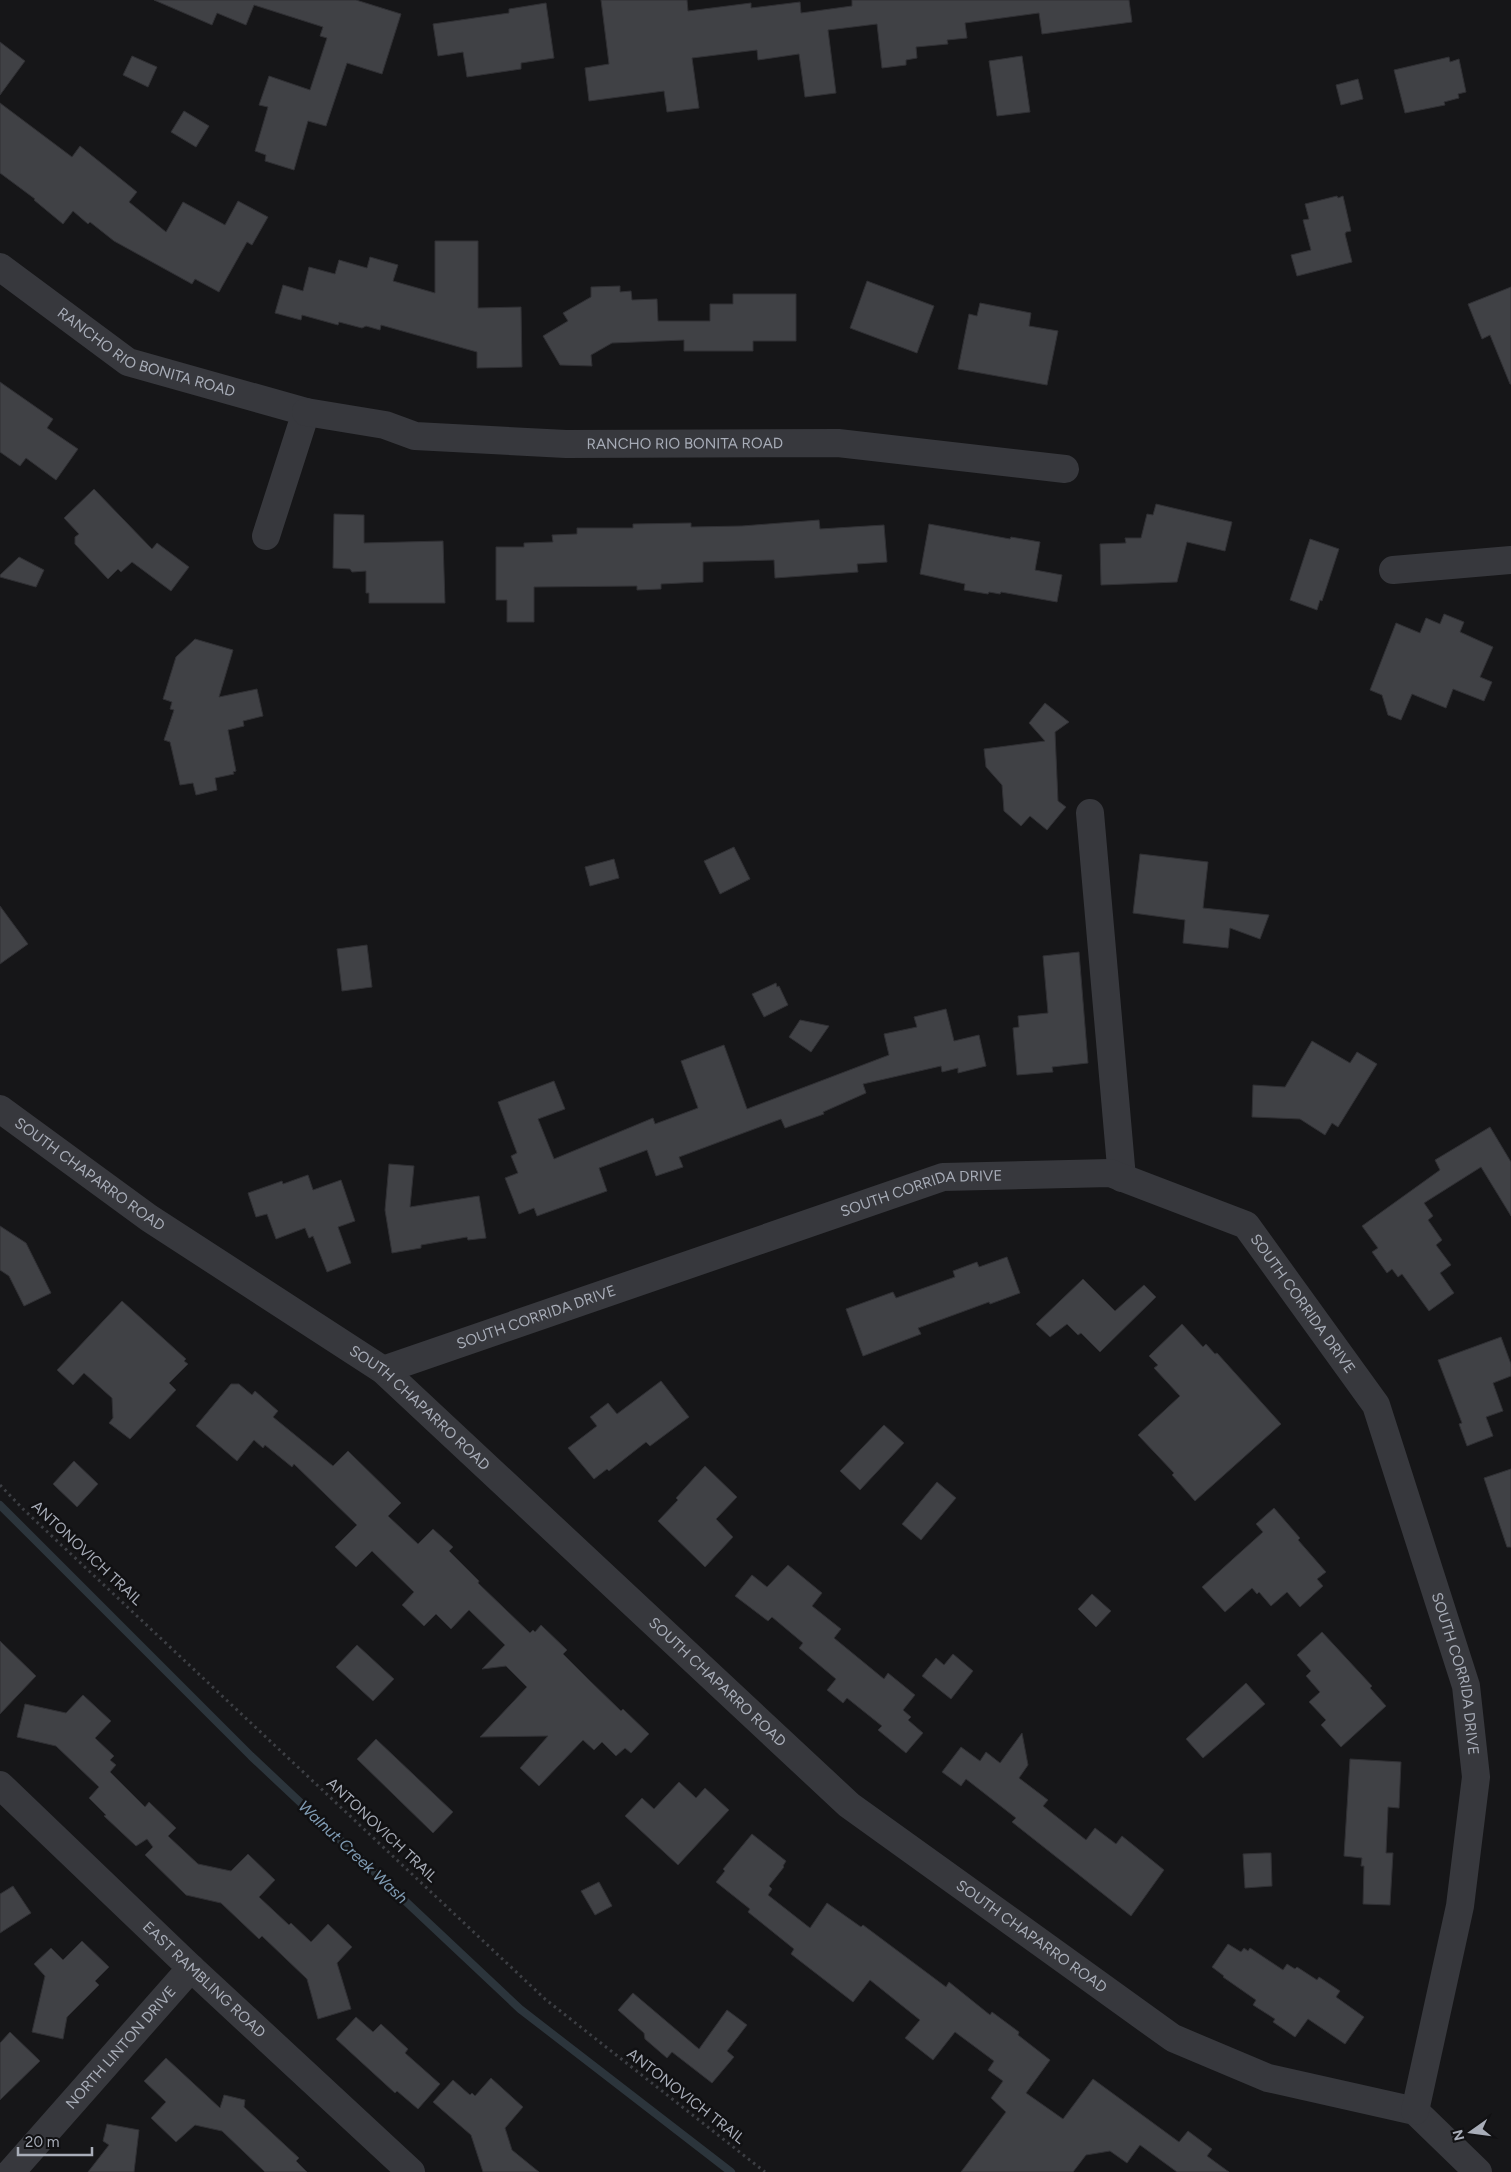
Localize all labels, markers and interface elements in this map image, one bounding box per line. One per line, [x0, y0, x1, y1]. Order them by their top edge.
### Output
street label: RANCHO RIO BONITA ROAD [54, 304, 237, 401]
street label: RANCHO RIO BONITA ROAD [586, 434, 783, 453]
street label: SOUTH CHAPARRO ROAD [11, 1114, 168, 1235]
street label: SOUTH CORRIDA DRIVE [838, 1167, 1002, 1221]
street label: SOUTH CORRIDA DRIVE [1247, 1231, 1359, 1377]
street label: SOUTH CORRIDA DRIVE [454, 1281, 618, 1353]
street label: SOUTH CHAPARRO ROAD [346, 1342, 494, 1474]
street label: ANTONOVICH TRAIL [28, 1497, 146, 1609]
street label: SOUTH CORRIDA DRIVE [1428, 1590, 1483, 1756]
street label: SOUTH CHAPARRO ROAD [645, 1614, 790, 1751]
street label: ANTONOVICH TRAIL [323, 1774, 441, 1886]
water label: Walnut Creek Wash [294, 1796, 412, 1908]
street label: SOUTH CHAPARRO ROAD [953, 1876, 1110, 1997]
street label: EAST RAMBLING ROAD [139, 1918, 269, 2042]
street label: NORTH LINTON DRIVE [62, 1982, 180, 2113]
street label: ANTONOVICH TRAIL [623, 2044, 749, 2148]
north arrow [1446, 2107, 1496, 2157]
scale bar [18, 2124, 91, 2156]
text: N [1449, 2128, 1468, 2142]
text: 20 m [25, 2133, 59, 2151]

